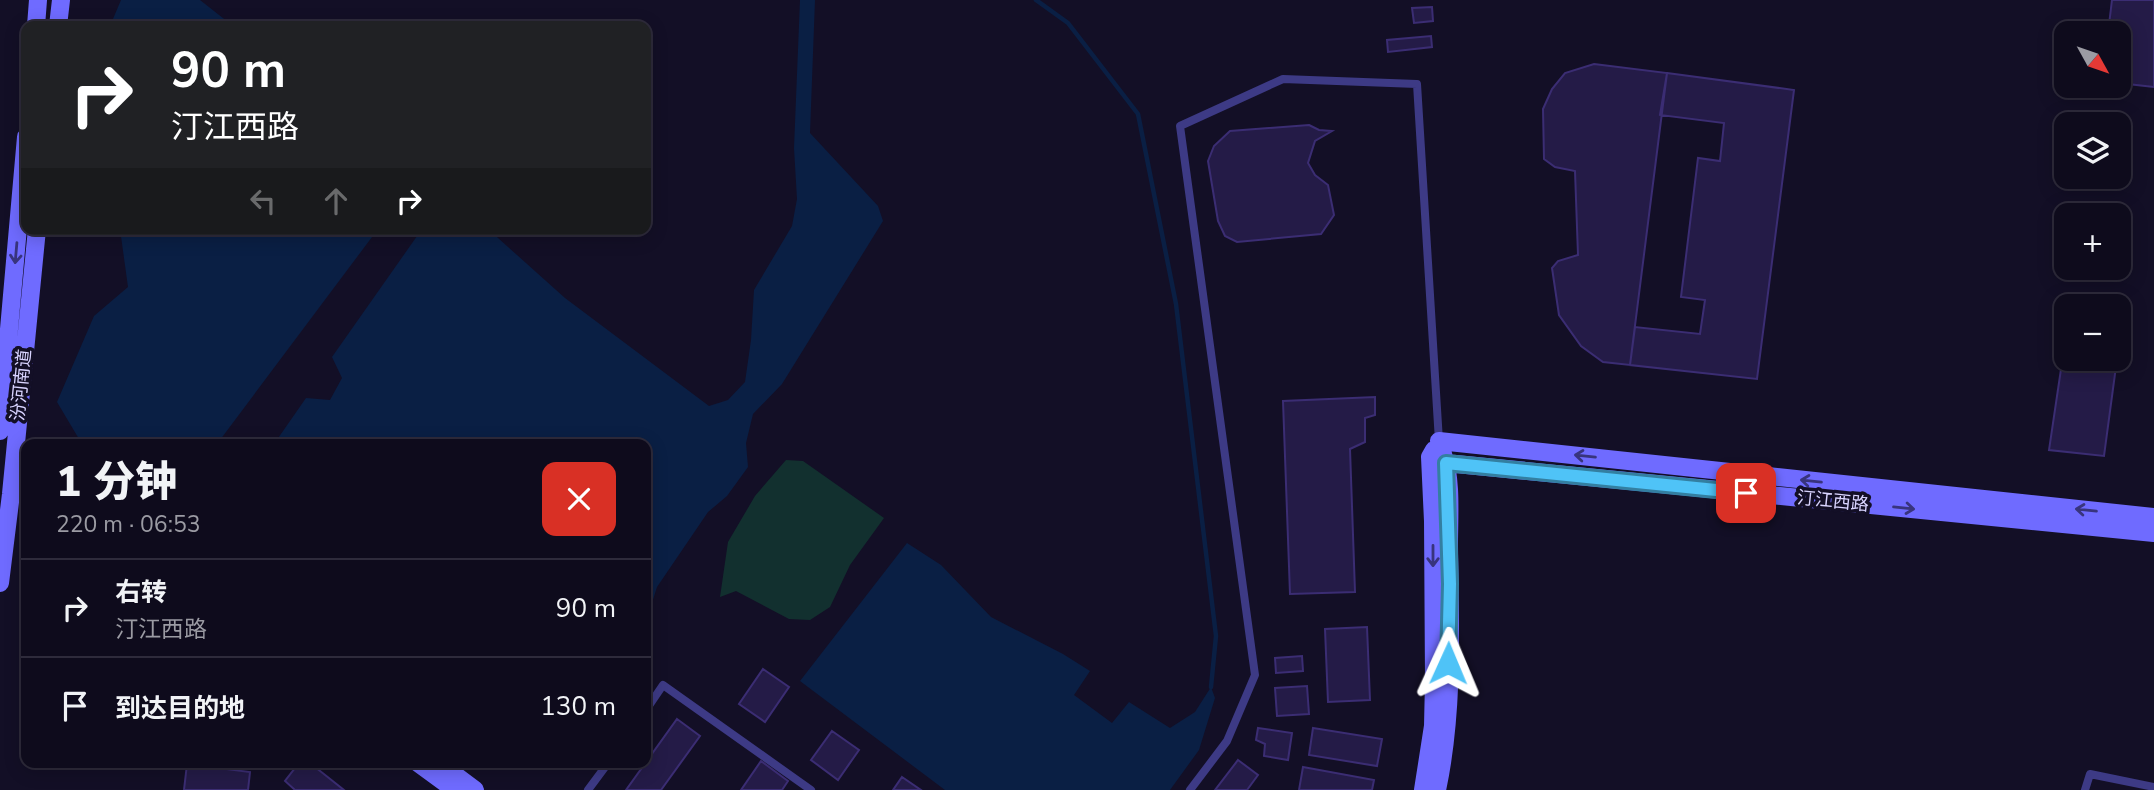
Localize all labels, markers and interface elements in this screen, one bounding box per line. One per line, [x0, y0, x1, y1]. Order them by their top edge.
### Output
north arrow [2054, 21, 2132, 98]
map controls [2054, 21, 2131, 371]
text: 90 m [171, 37, 286, 104]
icon: right [56, 49, 147, 140]
text: 汀江西路 [171, 106, 299, 149]
button: layers [2054, 112, 2131, 189]
icon: left [244, 182, 282, 220]
icon: ahead [317, 182, 355, 220]
icon: right [390, 182, 428, 220]
button: + [2054, 203, 2131, 280]
one-way arrow [9, 242, 22, 264]
button: − [2054, 294, 2131, 371]
street label: 汾河南道 [5, 348, 37, 422]
one-way arrow [1574, 450, 1597, 463]
text: 1 分钟 [56, 454, 177, 511]
button: close [542, 462, 616, 536]
pin [1716, 463, 1776, 523]
icon: arrive [1727, 474, 1765, 512]
one-way arrow [1800, 474, 1823, 487]
street label: 汀江西路 [1796, 485, 1870, 517]
one-way arrow [1893, 502, 1915, 515]
one-way arrow [2075, 503, 2098, 516]
text: 220 m · 06:53 [56, 509, 201, 540]
one-way arrow [1426, 544, 1440, 567]
text: 右转 [115, 575, 167, 610]
icon: right [56, 589, 94, 627]
text: 90 m [556, 591, 616, 626]
text: 汀江西路 [115, 614, 207, 645]
position arrow [1411, 626, 1485, 700]
icon: arrive [56, 687, 94, 725]
text: 130 m [540, 689, 616, 724]
text: 到达目的地 [115, 691, 245, 726]

